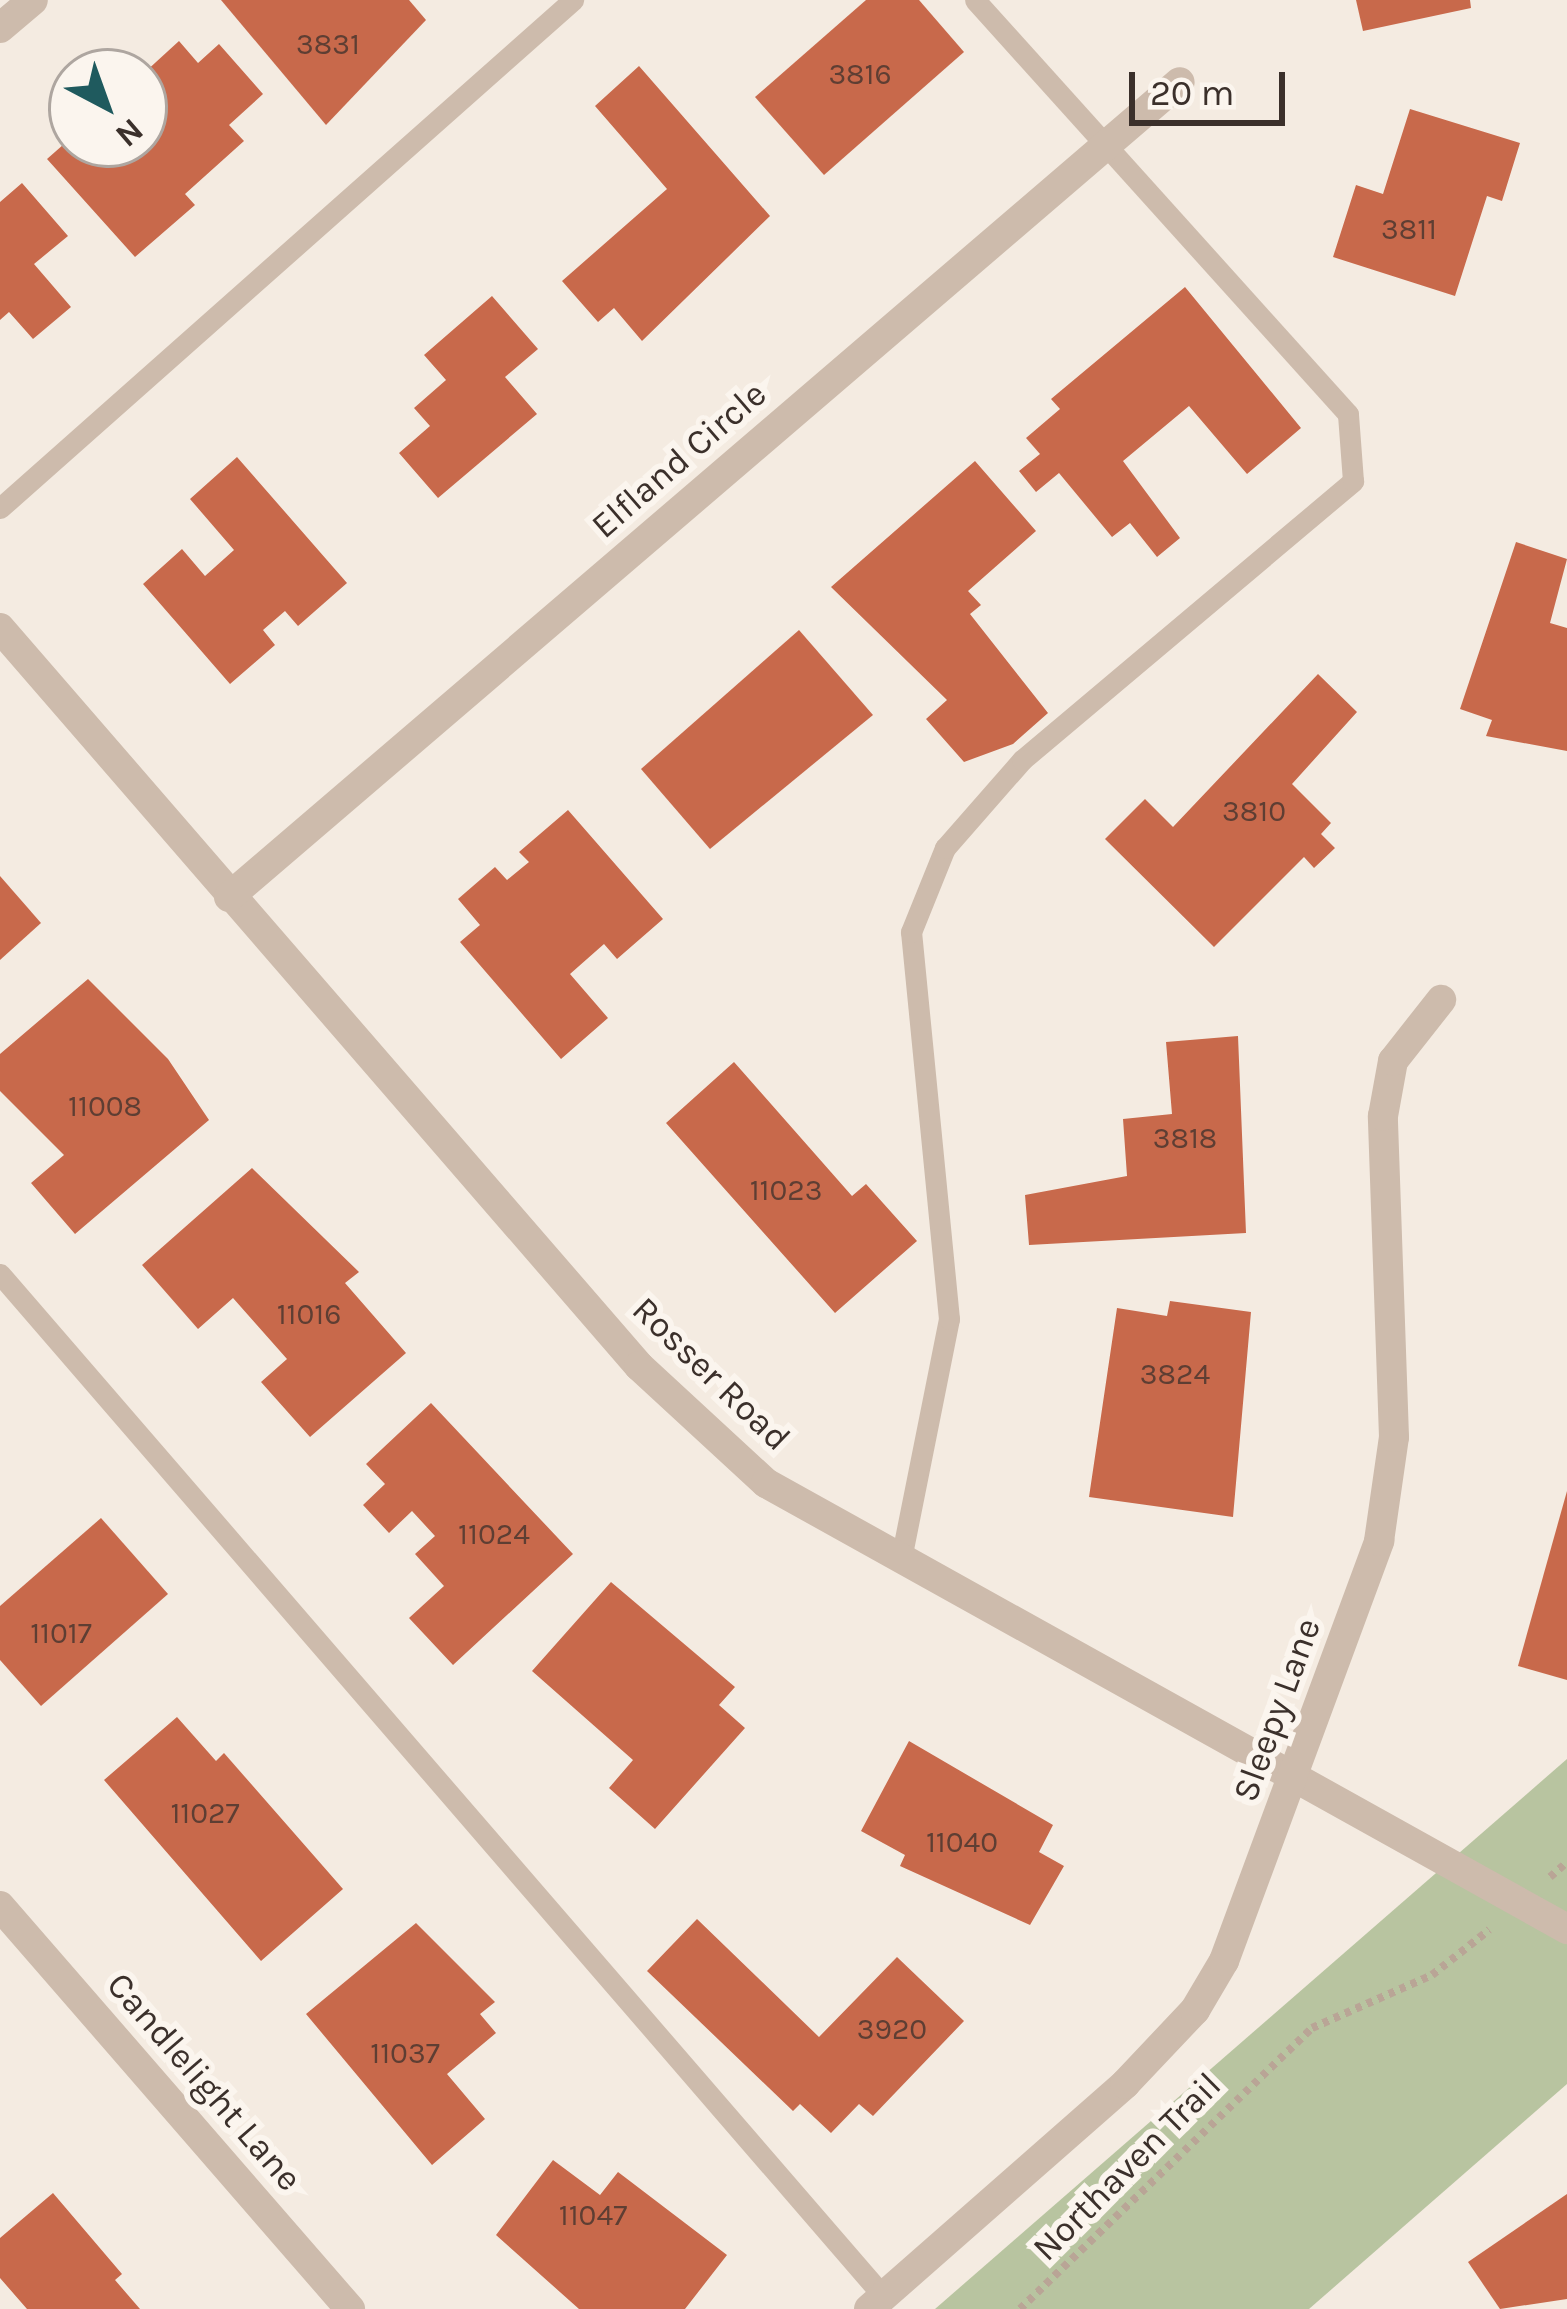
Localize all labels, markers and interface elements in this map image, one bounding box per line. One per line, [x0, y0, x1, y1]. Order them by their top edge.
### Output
house number: 3831 [296, 26, 360, 62]
north arrow [48, 48, 168, 168]
scale bar [1135, 48, 1291, 122]
house number: 3816 [828, 56, 892, 92]
text: 20 m [1150, 72, 1234, 114]
text: N [108, 111, 151, 155]
house number: 3811 [1381, 211, 1437, 247]
street label: Elfland Circle [583, 372, 775, 548]
house number: 3810 [1222, 793, 1286, 829]
house number: 11008 [68, 1088, 142, 1124]
house number: 3818 [1153, 1120, 1217, 1156]
house number: 11023 [750, 1172, 822, 1208]
street label: Rosser Road [623, 1288, 799, 1460]
house number: 11016 [277, 1296, 341, 1332]
house number: 3824 [1140, 1356, 1210, 1392]
house number: 11024 [458, 1516, 530, 1552]
street label: Sleepy Lane [1224, 1612, 1330, 1808]
house number: 11017 [30, 1615, 92, 1651]
house number: 11027 [170, 1795, 240, 1831]
house number: 11040 [926, 1824, 998, 1860]
street label: Candlelight Lane [97, 1964, 311, 2200]
house number: 3920 [857, 2011, 927, 2047]
house number: 11037 [370, 2035, 440, 2071]
street label: Northaven Trail [1024, 2064, 1230, 2270]
house number: 11047 [559, 2197, 627, 2233]

